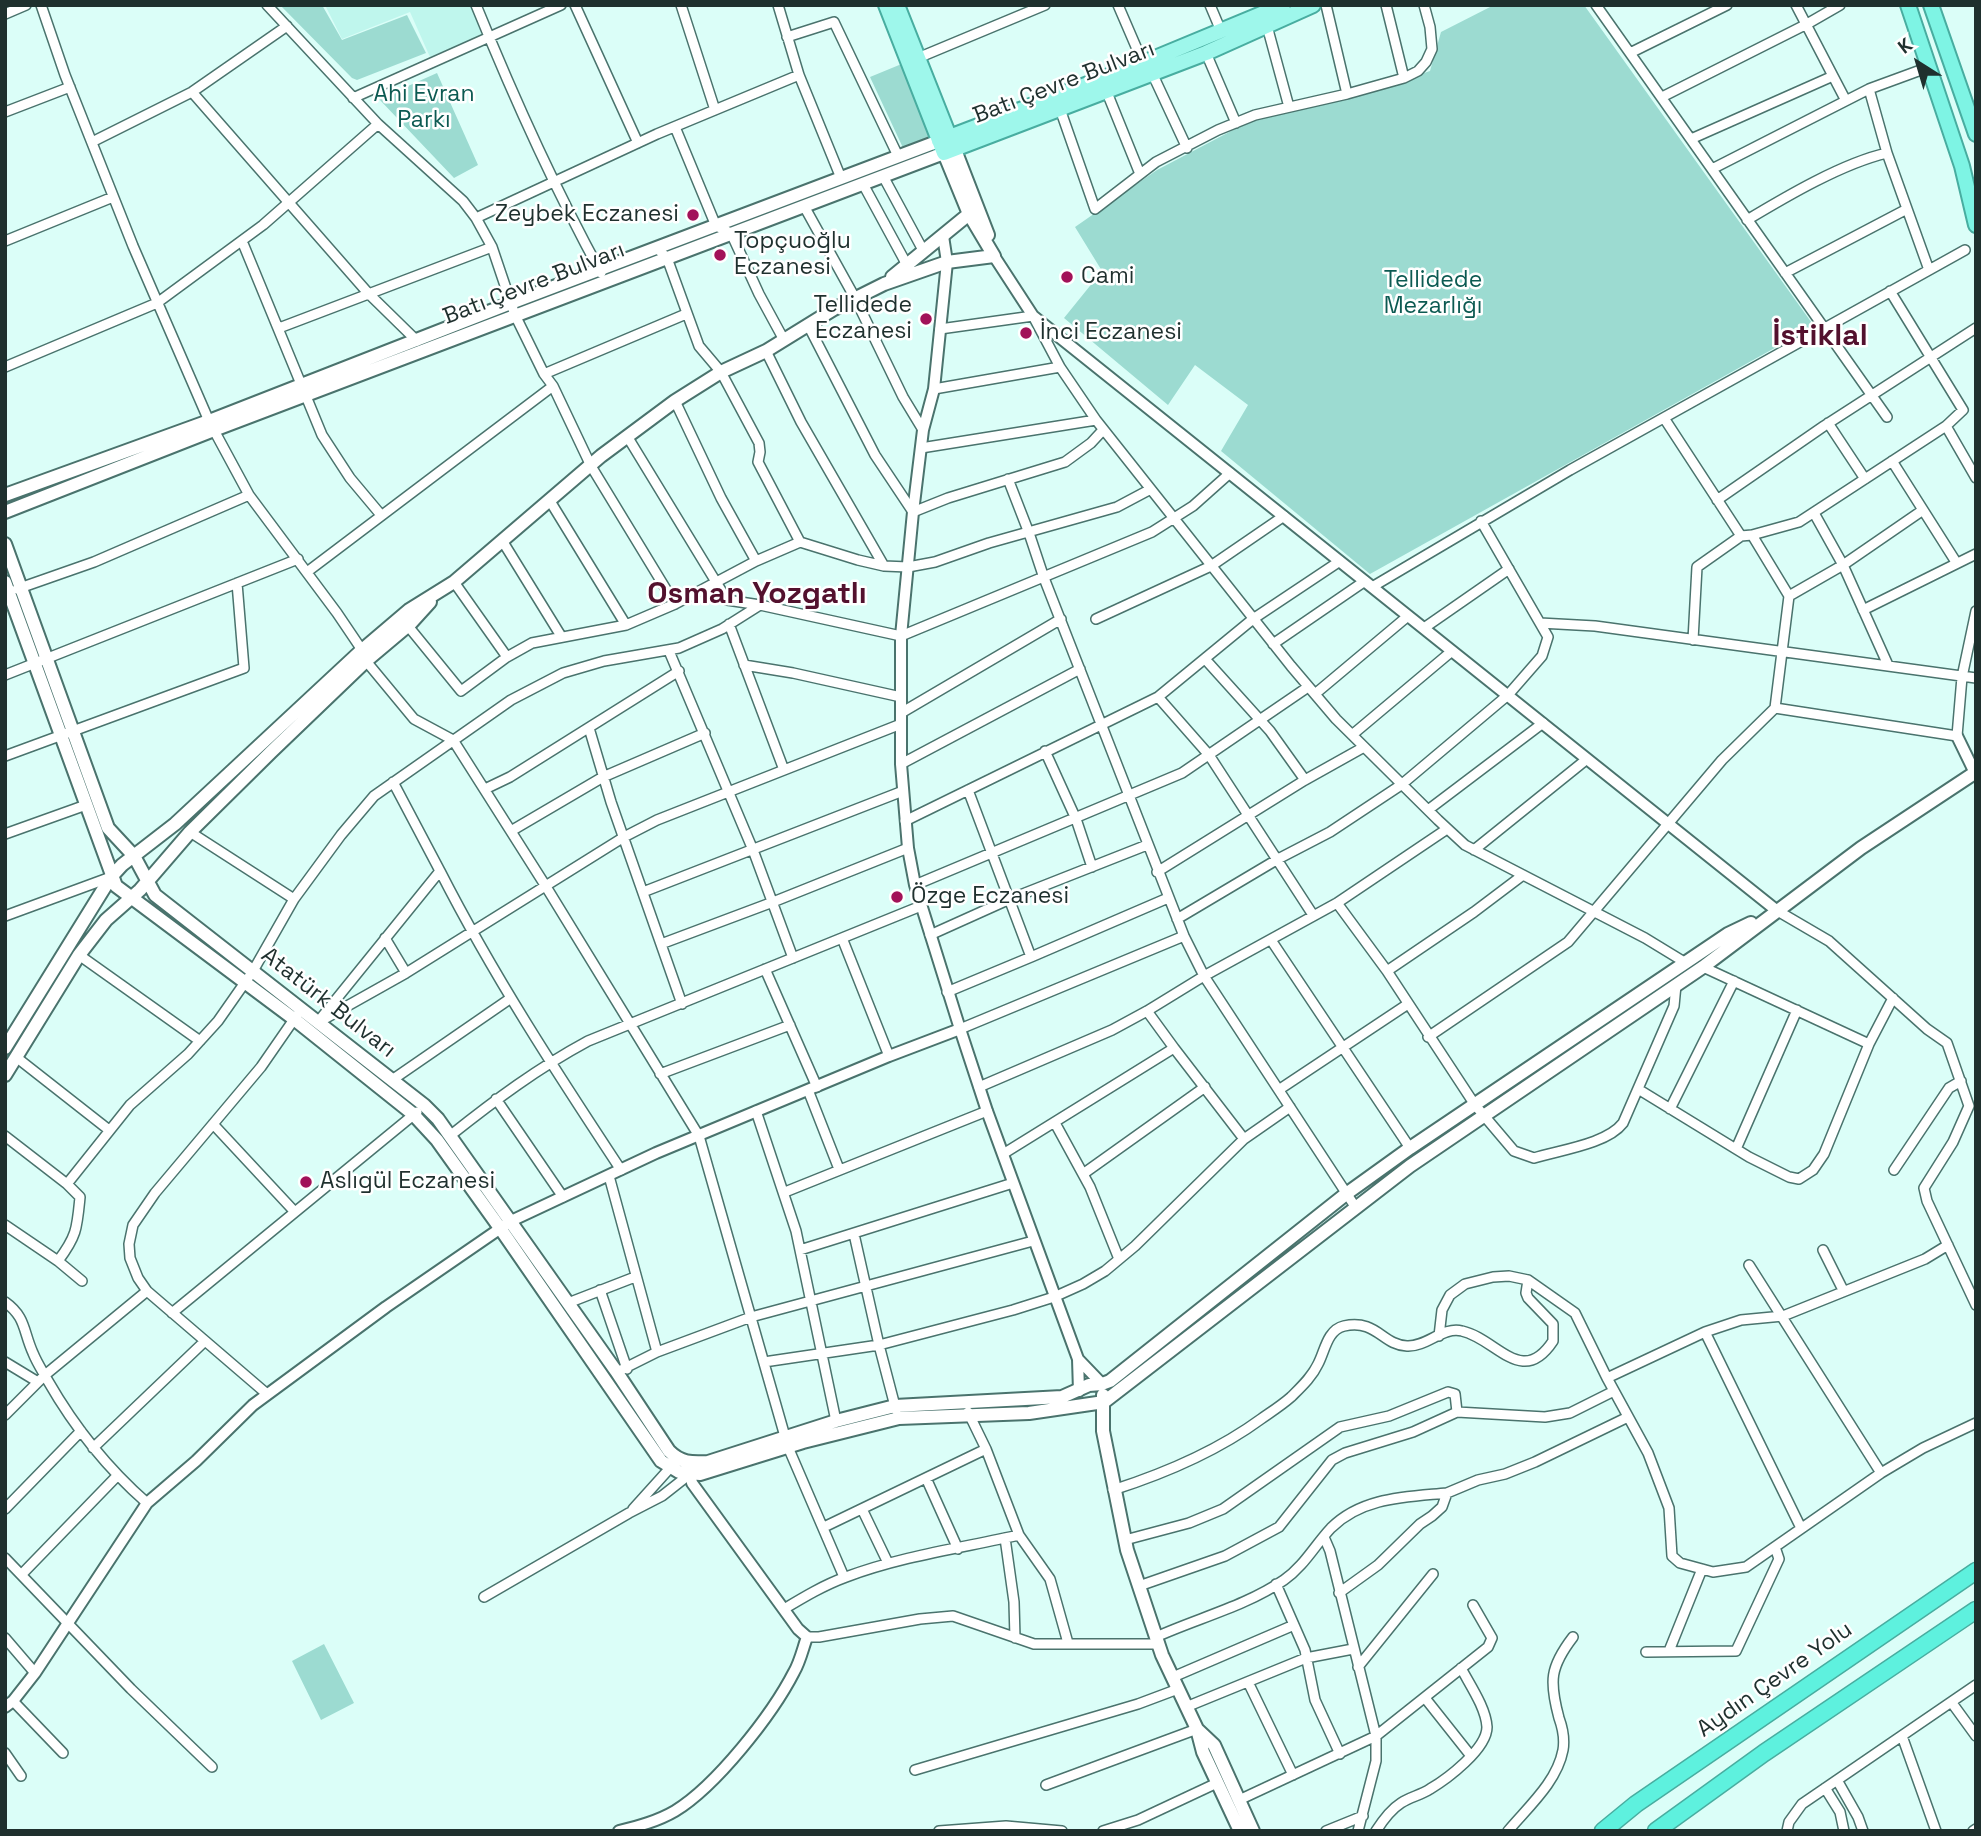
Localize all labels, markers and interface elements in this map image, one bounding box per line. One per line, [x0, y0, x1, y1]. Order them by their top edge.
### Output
north arrow [1883, 28, 1953, 98]
text: K [1893, 32, 1917, 59]
street label: Batı Çevre Bulvarı [969, 36, 1159, 130]
park label: Ahi Evran Parkı [373, 81, 475, 135]
place label: Zeybek Eczanesi [495, 201, 679, 229]
marker: Zeybek Eczanesi [685, 207, 701, 223]
place label: Topçuoğlu Eczanesi [734, 228, 851, 282]
street label: Batı Çevre Bulvarı [439, 237, 629, 331]
marker: Topçuoğlu Eczanesi [712, 247, 728, 263]
place label: Cami [1081, 263, 1134, 291]
park label: Tellidede Mezarlığı [1384, 267, 1482, 321]
marker: Cami [1059, 269, 1075, 285]
place label: Tellidede Eczanesi [813, 292, 912, 346]
marker: Tellidede Eczanesi [918, 311, 934, 327]
place label: İnci Eczanesi [1040, 319, 1182, 347]
district label: İstiklal [1772, 319, 1868, 355]
marker: İnci Eczanesi [1018, 325, 1034, 341]
district label: Osman Yozgatlı [647, 577, 867, 613]
place label: Özge Eczanesi [911, 883, 1069, 911]
marker: Özge Eczanesi [889, 889, 905, 905]
street label: Atatürk Bulvarı [255, 942, 401, 1064]
place label: Aslıgül Eczanesi [320, 1168, 495, 1196]
marker: Aslıgül Eczanesi [298, 1174, 314, 1190]
street label: Aydın Çevre Yolu [1692, 1616, 1858, 1744]

